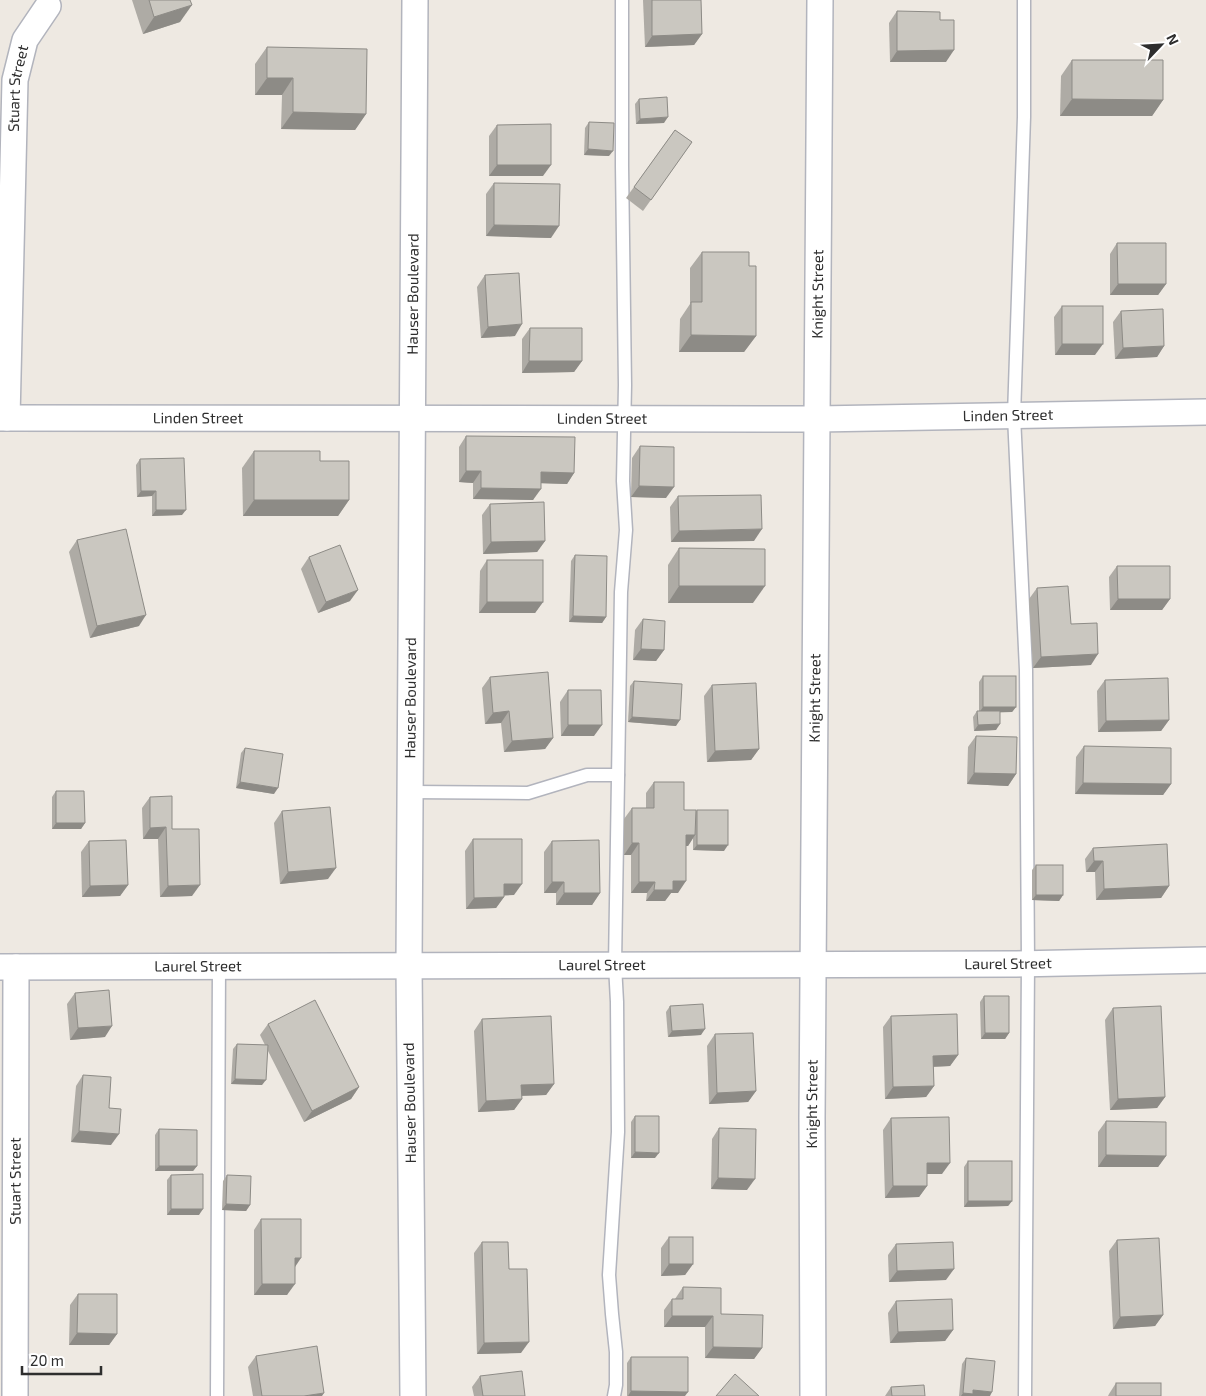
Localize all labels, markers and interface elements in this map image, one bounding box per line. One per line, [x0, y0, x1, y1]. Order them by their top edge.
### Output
north arrow [1136, 20, 1186, 70]
text: N [1163, 31, 1183, 47]
street label: Stuart Street [4, 43, 31, 132]
street label: Hauser Boulevard [403, 233, 422, 355]
street label: Knight Street [808, 249, 826, 339]
street label: Linden Street [962, 405, 1054, 424]
street label: Linden Street [153, 408, 244, 426]
street label: Linden Street [557, 409, 648, 427]
street label: Hauser Boulevard [400, 637, 419, 759]
street label: Knight Street [805, 653, 823, 743]
street label: Laurel Street [964, 953, 1052, 972]
street label: Laurel Street [558, 955, 646, 973]
street label: Laurel Street [154, 956, 242, 975]
street label: Hauser Boulevard [399, 1042, 419, 1164]
street label: Knight Street [802, 1059, 820, 1149]
street label: Stuart Street [5, 1137, 24, 1225]
scale bar [22, 1344, 101, 1376]
text: 20 m [30, 1351, 64, 1369]

